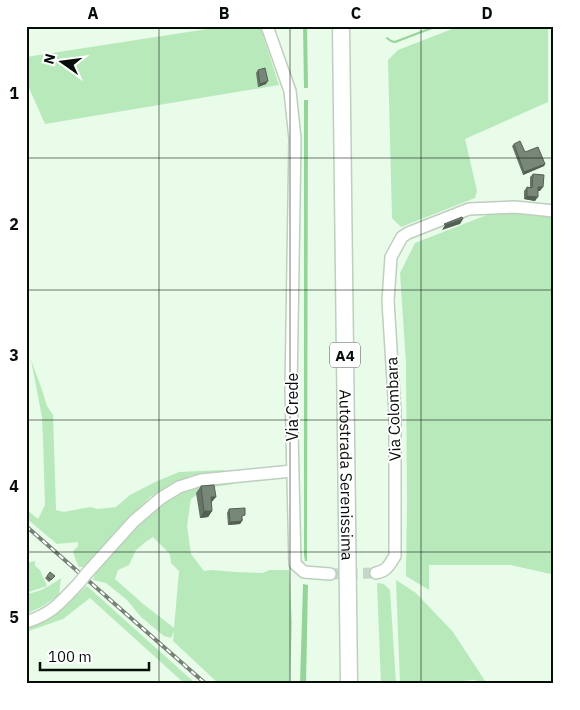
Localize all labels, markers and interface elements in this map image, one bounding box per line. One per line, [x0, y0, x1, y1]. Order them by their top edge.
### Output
text: A [88, 3, 99, 23]
text: B [219, 3, 230, 23]
text: C [351, 3, 361, 23]
text: D [481, 3, 493, 23]
north arrow [38, 38, 88, 88]
text: N [39, 52, 59, 66]
text: 1 [9, 83, 19, 103]
text: 2 [9, 214, 19, 234]
road number: A4 [330, 342, 360, 368]
text: 3 [9, 345, 19, 365]
street label: Via Colombara [381, 356, 405, 462]
street label: Via Crede [282, 372, 302, 441]
street label: Autostrada Serenissima [335, 389, 358, 561]
text: 4 [9, 476, 19, 496]
text: 5 [9, 607, 19, 627]
scale bar [40, 640, 149, 672]
text: 100 m [48, 647, 92, 666]

